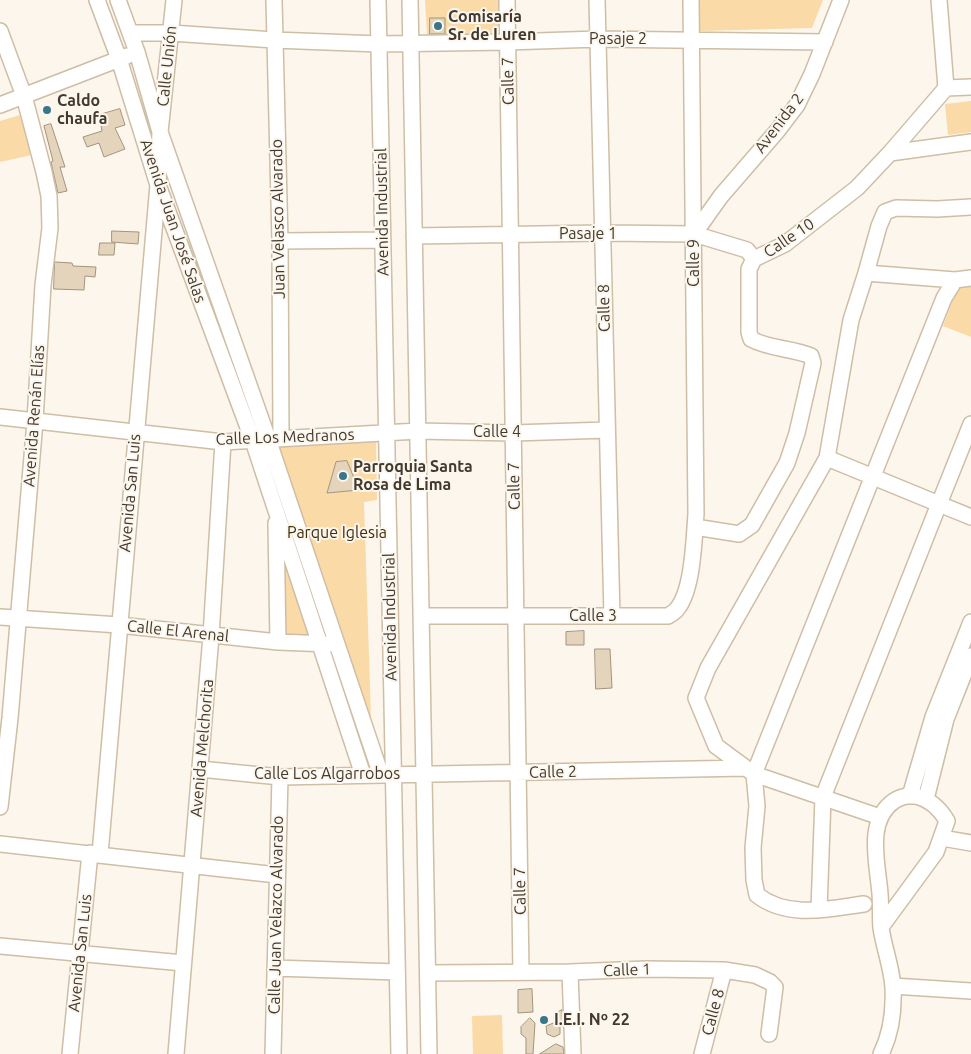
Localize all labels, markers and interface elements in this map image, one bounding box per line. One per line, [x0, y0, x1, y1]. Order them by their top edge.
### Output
place label: Comisaría Sr. de Luren [448, 7, 536, 45]
marker: Comisaría Sr. de Luren [432, 20, 444, 32]
street label: Calle Unión [153, 25, 181, 107]
street label: Pasaje 2 [589, 29, 647, 49]
street label: Calle 7 [498, 57, 518, 105]
street label: Avenida 2 [750, 89, 808, 157]
place label: Caldo chaufa [57, 91, 107, 129]
marker: Caldo chaufa [41, 104, 53, 116]
street label: Avenida Juan José Salas [136, 137, 210, 305]
street label: Juan Velasco Alvarado [267, 139, 289, 299]
street label: Avenida Industrial [371, 148, 393, 276]
street label: Calle 10 [760, 214, 818, 262]
street label: Pasaje 1 [559, 224, 617, 244]
street label: Calle 9 [684, 239, 704, 287]
street label: Calle 8 [594, 284, 614, 332]
street label: Avenida Renán Elías [19, 344, 49, 488]
street label: Calle 4 [473, 422, 521, 442]
street label: Calle Los Medranos [215, 425, 355, 449]
street label: Avenida San Luis [115, 433, 145, 553]
place label: Parroquia Santa Rosa de Lima [353, 457, 473, 495]
street label: Calle 7 [504, 462, 524, 510]
marker: Parroquia Santa Rosa de Lima [337, 470, 349, 482]
park label: Parque Iglesia [287, 523, 387, 543]
street label: Avenida Industrial [379, 553, 401, 681]
street label: Calle 3 [569, 606, 617, 626]
street label: Calle El Arenal [126, 616, 230, 646]
street label: Avenida Melchorita [186, 678, 218, 818]
street label: Calle 2 [529, 762, 577, 782]
street label: Calle Los Algarrobos [254, 764, 400, 784]
street label: Calle Juan Velazco Alvarado [265, 815, 287, 1015]
street label: Calle 7 [510, 867, 530, 915]
street label: Avenida San Luis [64, 893, 96, 1013]
street label: Calle 1 [603, 960, 651, 980]
street label: Calle 8 [698, 986, 728, 1038]
place label: I.E.I. Nº 22 [554, 1010, 630, 1030]
marker: I.E.I. Nº 22 [538, 1014, 550, 1026]

